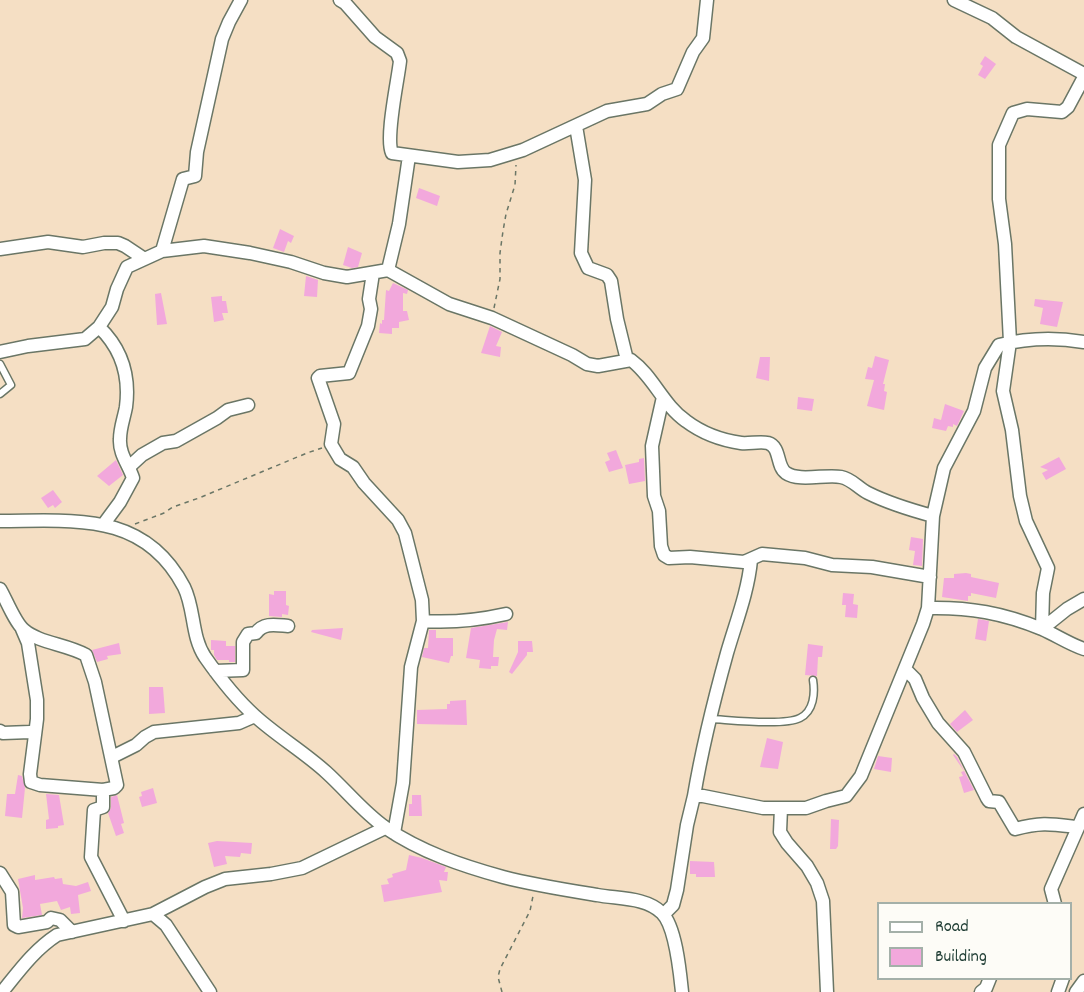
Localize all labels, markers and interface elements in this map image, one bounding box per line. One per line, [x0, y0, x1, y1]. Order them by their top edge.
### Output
legend [877, 902, 1072, 980]
text: Road [935, 915, 969, 940]
text: Building [935, 945, 987, 970]

